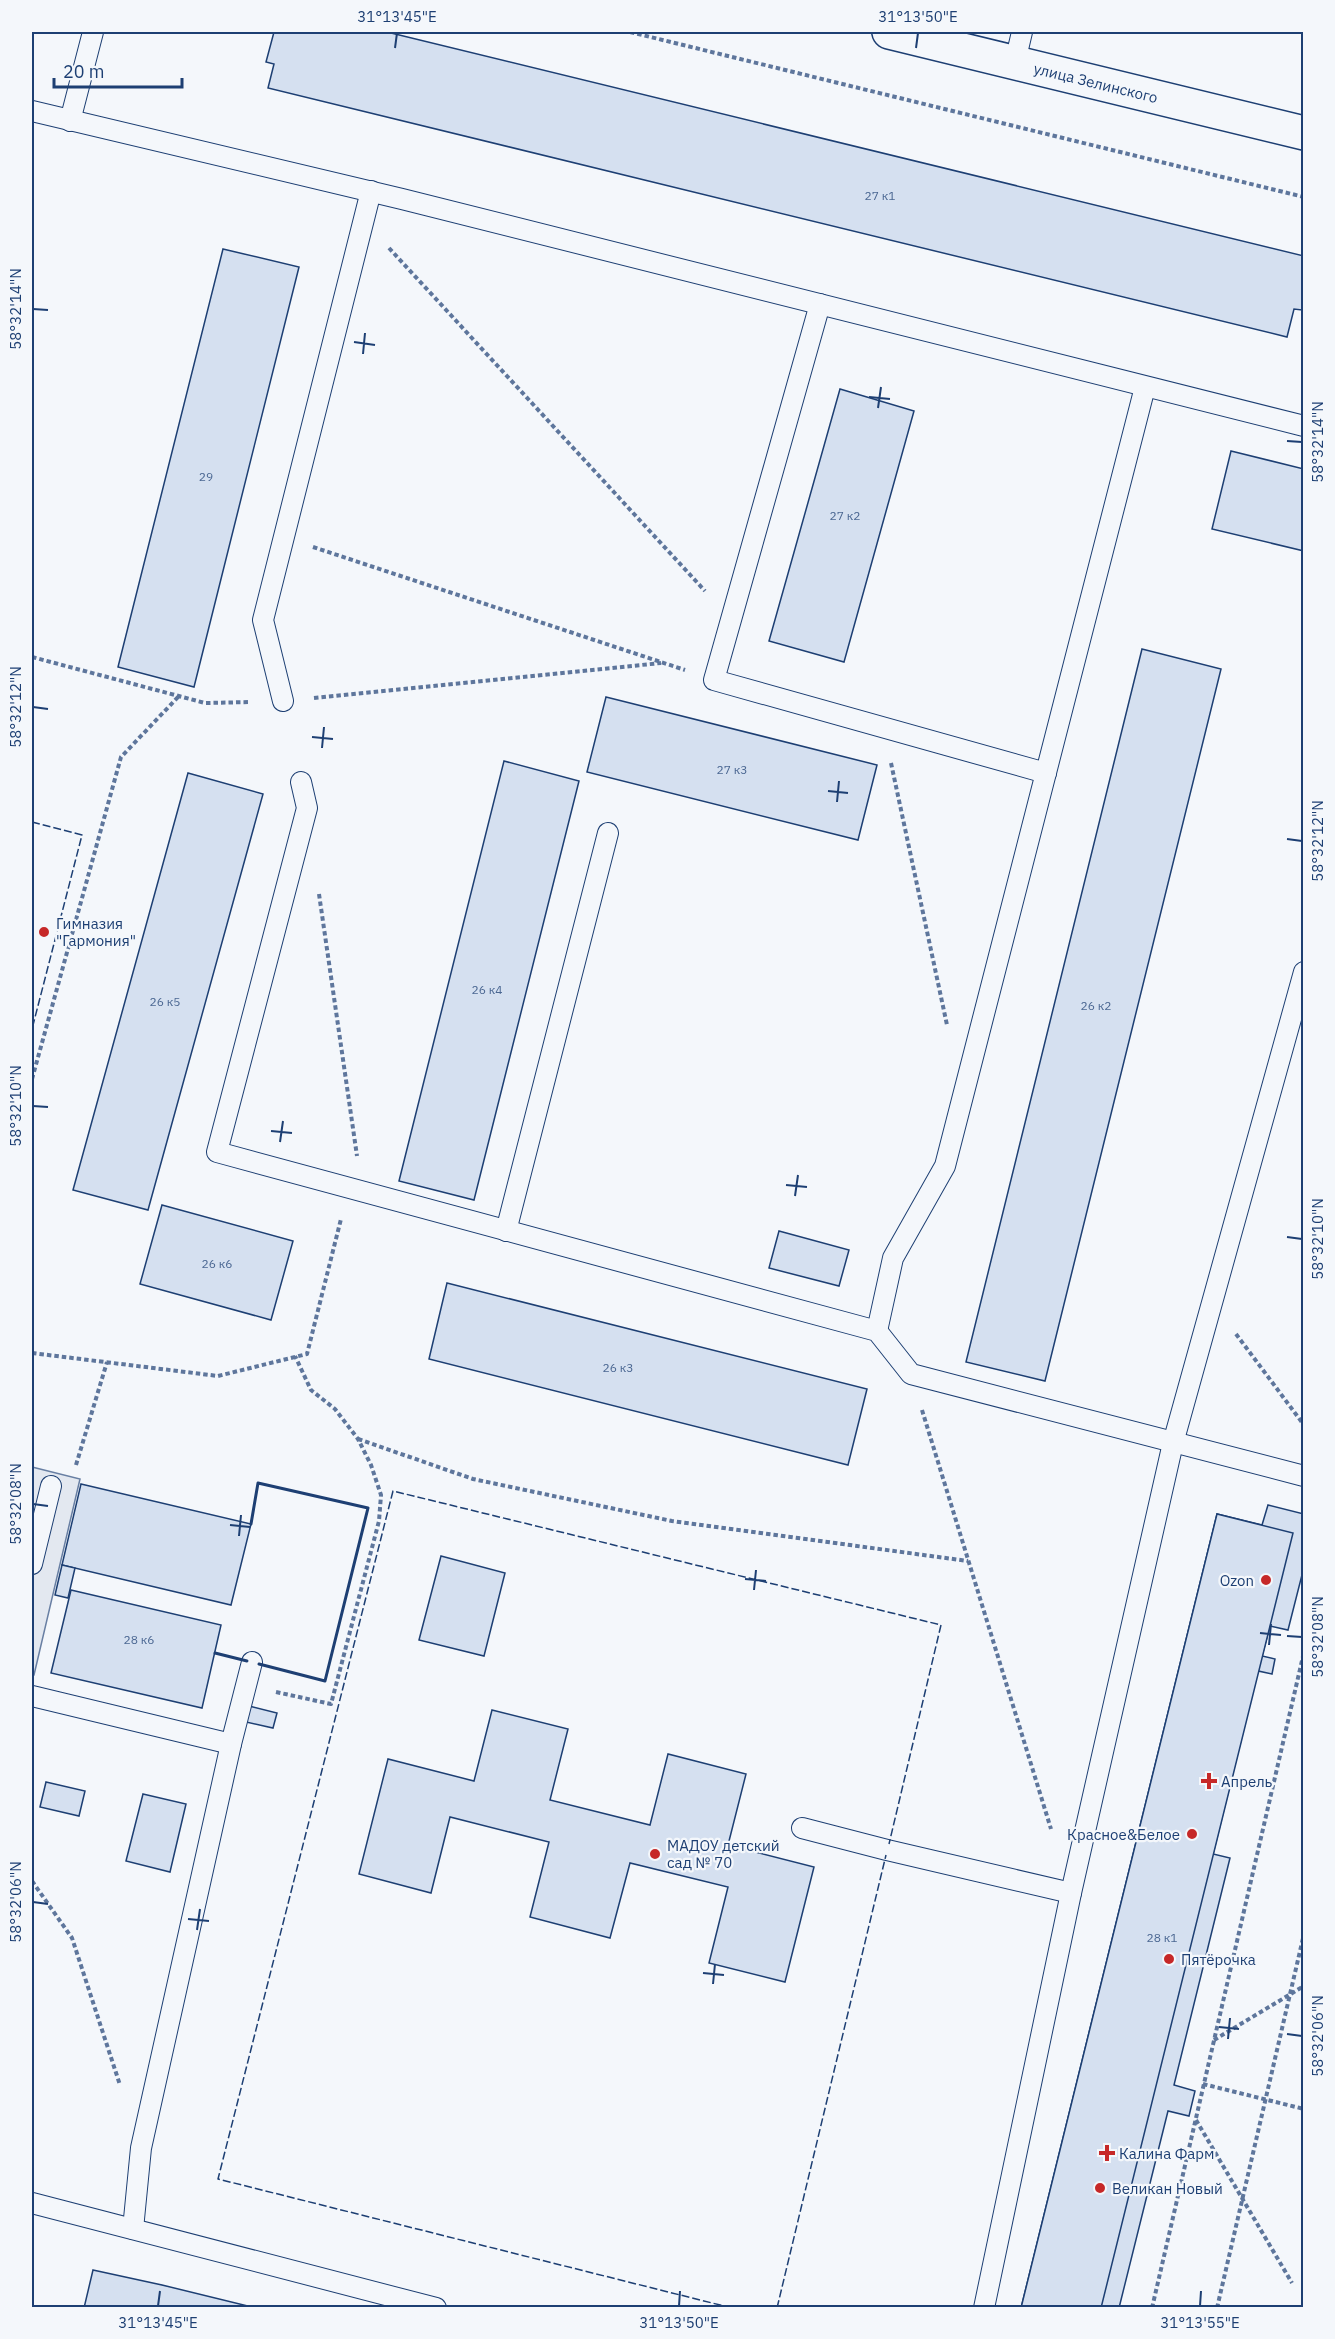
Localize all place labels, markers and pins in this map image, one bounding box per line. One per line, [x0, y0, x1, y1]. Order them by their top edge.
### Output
place label: Гимназия "Гармония" [56, 914, 136, 950]
marker: Гимназия "Гармония" [37, 925, 51, 939]
place label: Ozon [1220, 1571, 1254, 1590]
marker: Ozon [1259, 1573, 1273, 1587]
place label: Апрель [1221, 1772, 1273, 1791]
marker: Апрель [1202, 1774, 1216, 1788]
place label: Красное&Белое [1067, 1825, 1180, 1844]
marker: Красное&Белое [1185, 1827, 1199, 1841]
place label: МАДОУ детский сад № 70 [667, 1836, 780, 1872]
marker: МАДОУ детский сад № 70 [648, 1847, 662, 1861]
place label: Пятёрочка [1181, 1950, 1256, 1969]
marker: Пятёрочка [1162, 1952, 1176, 1966]
place label: Калина Фарм [1119, 2144, 1215, 2163]
marker: Калина Фарм [1100, 2146, 1114, 2160]
place label: Великан Новый [1112, 2179, 1223, 2198]
marker: Великан Новый [1093, 2181, 1107, 2195]

